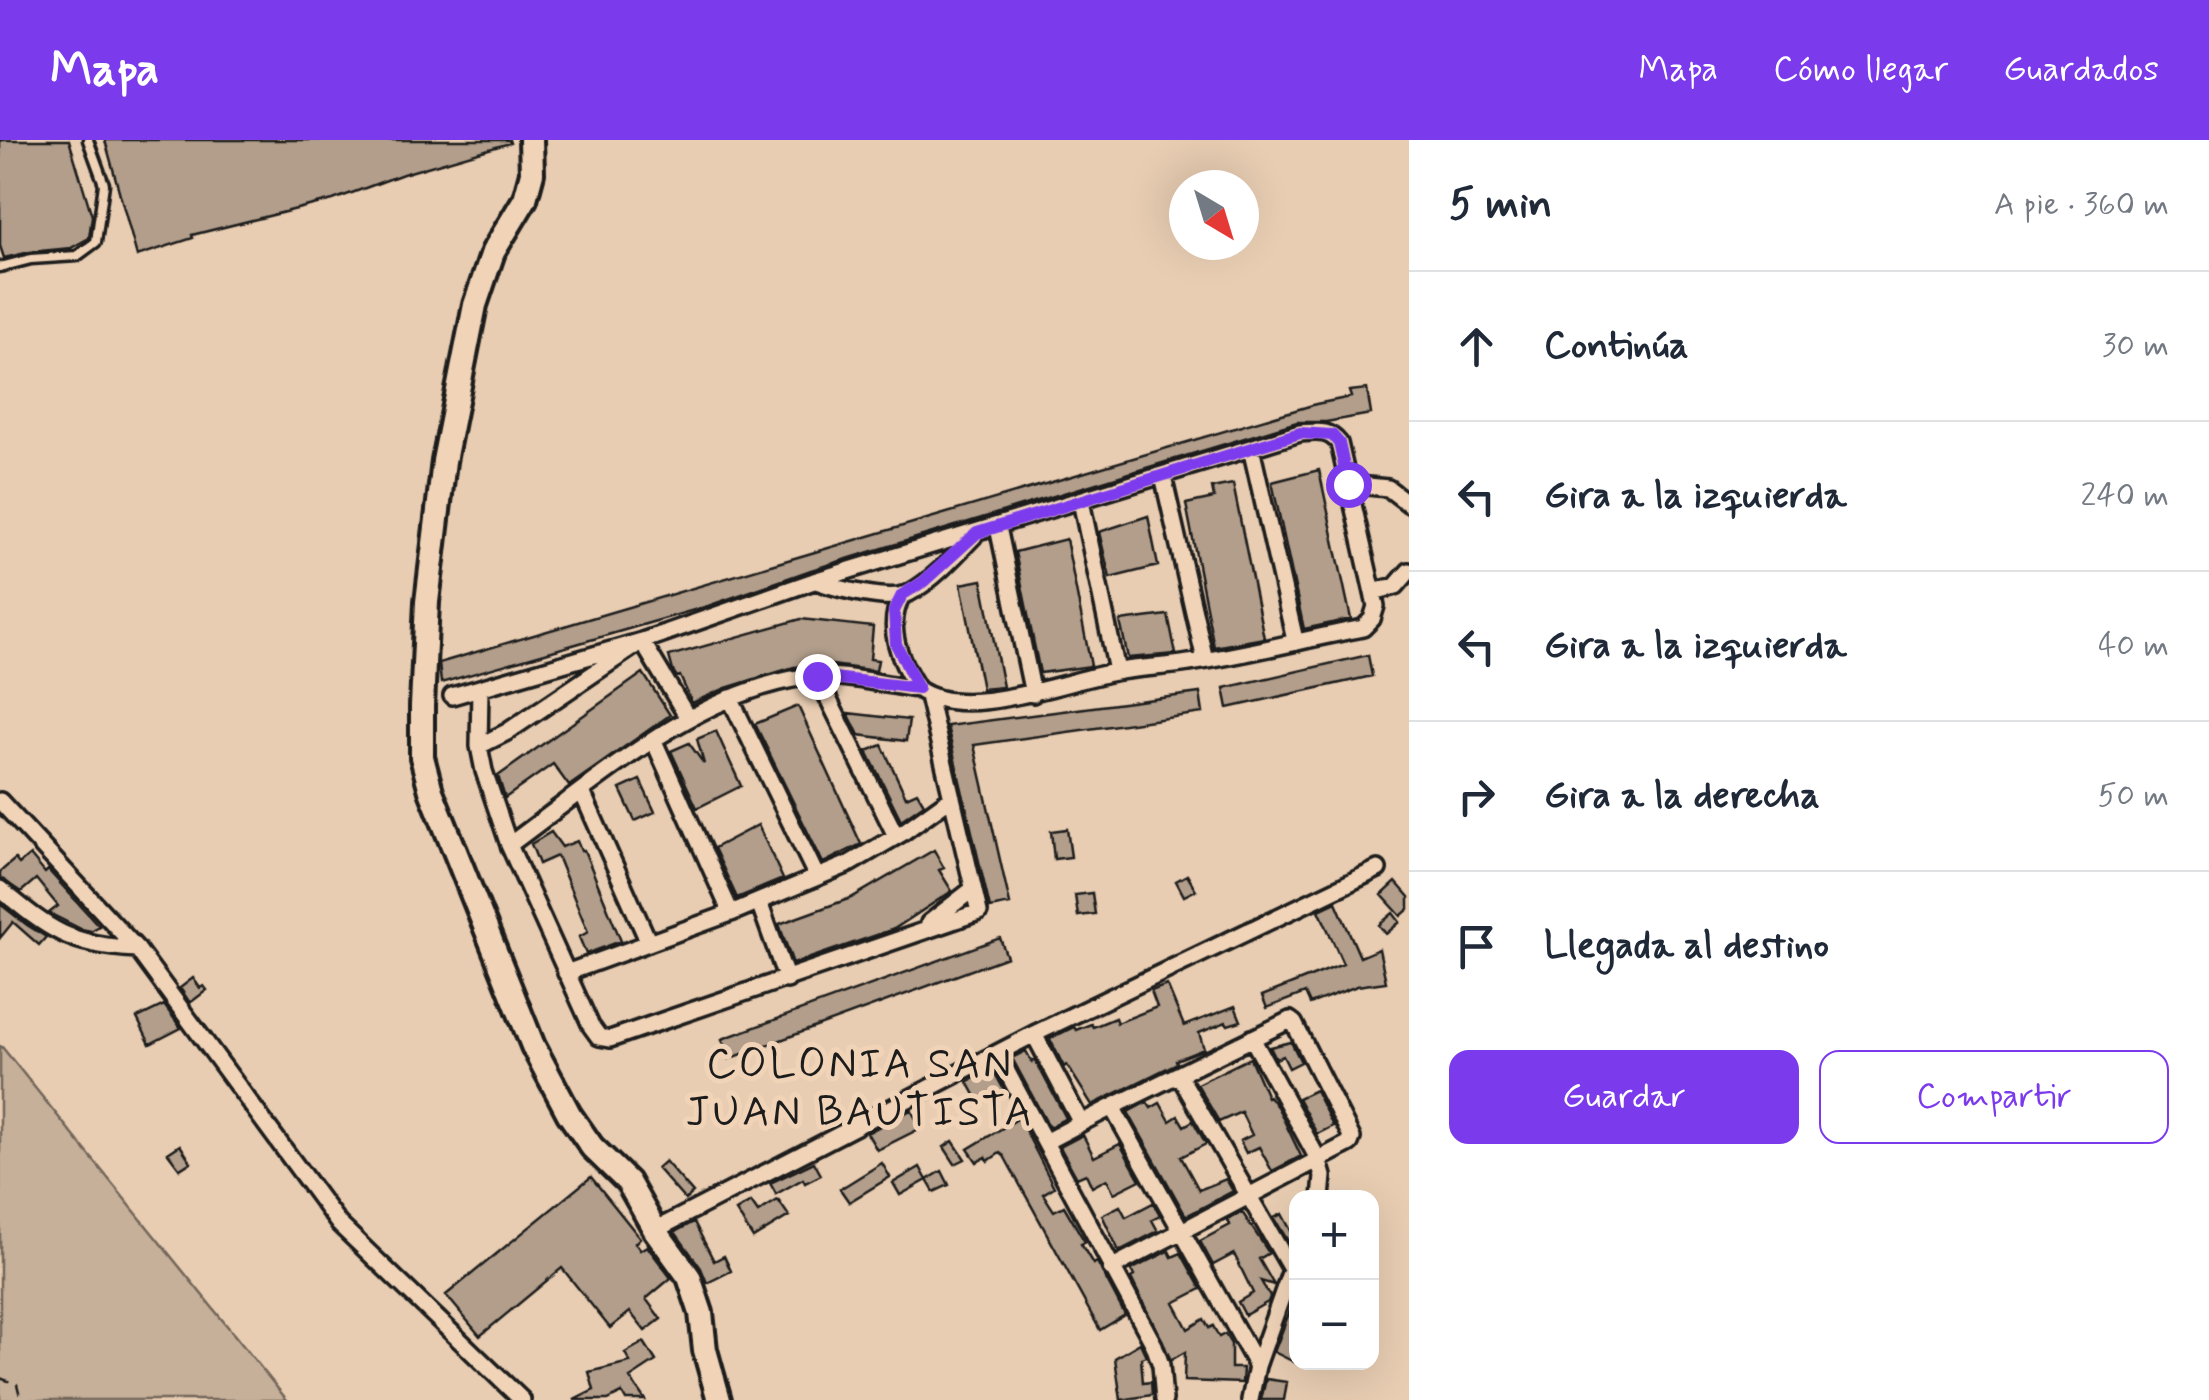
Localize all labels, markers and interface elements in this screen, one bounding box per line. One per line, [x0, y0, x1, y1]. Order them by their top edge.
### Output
text: Mapa [50, 39, 159, 102]
text: Mapa [1638, 47, 1718, 93]
text: Cómo llegar [1773, 47, 1948, 93]
text: Guardados [2003, 47, 2159, 93]
north arrow [1169, 170, 1259, 260]
text: 5 min [1449, 178, 1552, 233]
text: A pie · 360 m [1994, 184, 2169, 226]
icon: ahead [1449, 319, 1504, 374]
text: Continúa [1544, 322, 1689, 371]
text: 30 m [2102, 325, 2169, 367]
route start [1326, 462, 1372, 508]
icon: left [1449, 469, 1504, 524]
text: Gira a la izquierda [1544, 472, 1847, 521]
text: 240 m [2081, 475, 2169, 517]
icon: left [1449, 619, 1504, 674]
text: Gira a la izquierda [1544, 622, 1847, 671]
text: 40 m [2098, 625, 2169, 667]
route end [795, 654, 841, 700]
icon: right [1449, 769, 1504, 824]
text: Gira a la derecha [1544, 772, 1820, 821]
text: 50 m [2097, 775, 2169, 817]
icon: arrive [1449, 919, 1504, 974]
text: Llegada al destino [1544, 922, 1829, 971]
district label: COLONIA SAN JUAN BAUTISTA [686, 1038, 1034, 1141]
button: Guardar [1449, 1050, 1799, 1144]
button: Compartir [1819, 1050, 2169, 1144]
map controls [1289, 1190, 1379, 1370]
button: + [1289, 1190, 1379, 1280]
button: − [1289, 1280, 1379, 1370]

